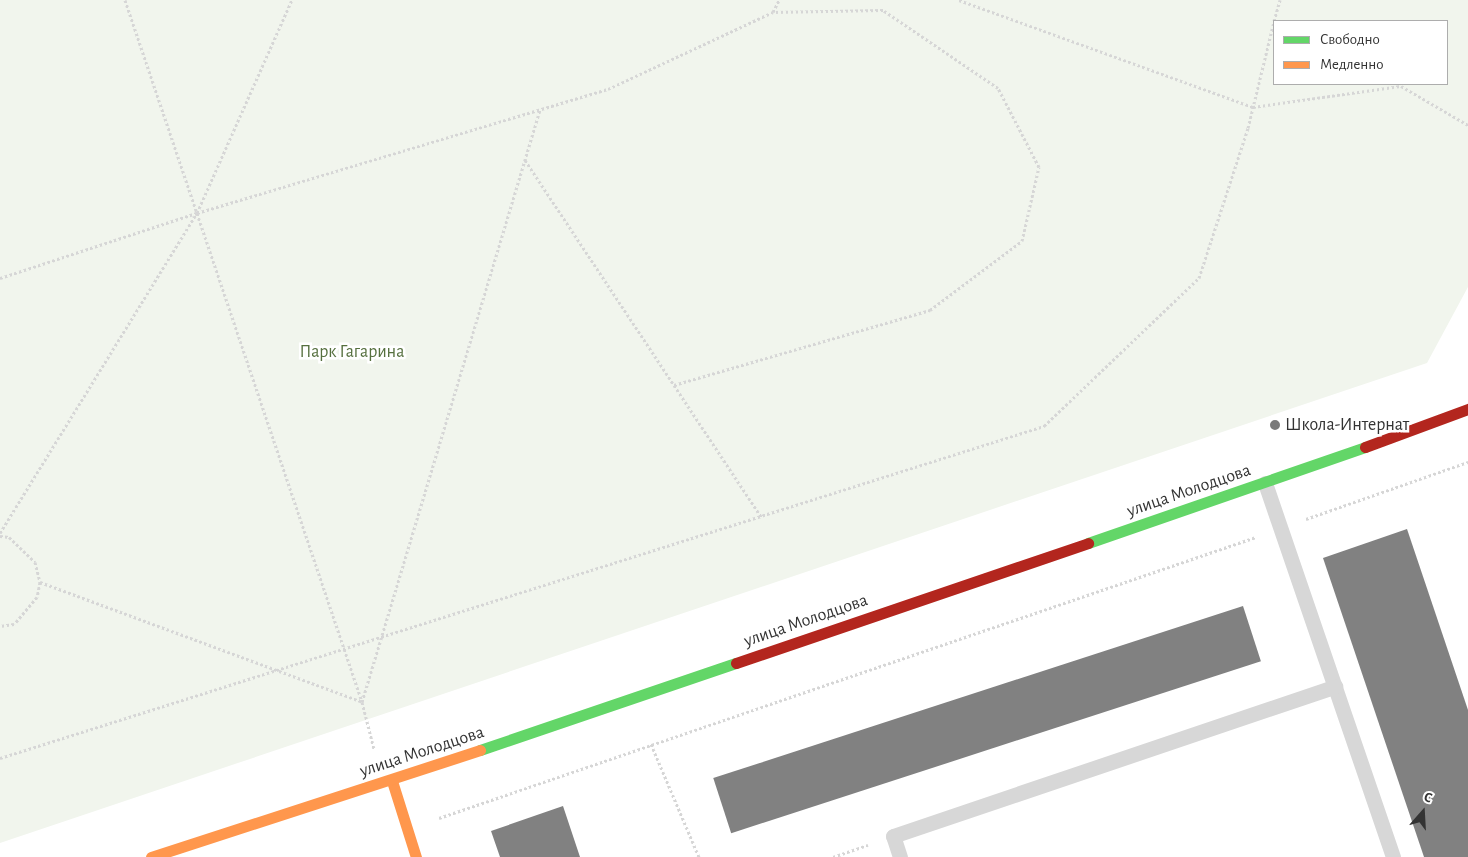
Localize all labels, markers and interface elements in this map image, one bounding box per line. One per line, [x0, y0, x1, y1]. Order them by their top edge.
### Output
legend [1273, 20, 1448, 85]
text: Свободно [1320, 32, 1380, 47]
text: Медленно [1320, 57, 1384, 72]
park label: Парк Гагарина [300, 341, 404, 363]
place label: Школа-Интернат [1285, 414, 1409, 436]
marker: Школа-Интернат [1269, 419, 1281, 431]
street label: улица Молодцова [1124, 460, 1254, 522]
street label: улица Молодцова [741, 590, 871, 652]
street label: улица Молодцова [357, 722, 487, 782]
north arrow [1398, 787, 1448, 837]
text: С [1422, 790, 1434, 806]

